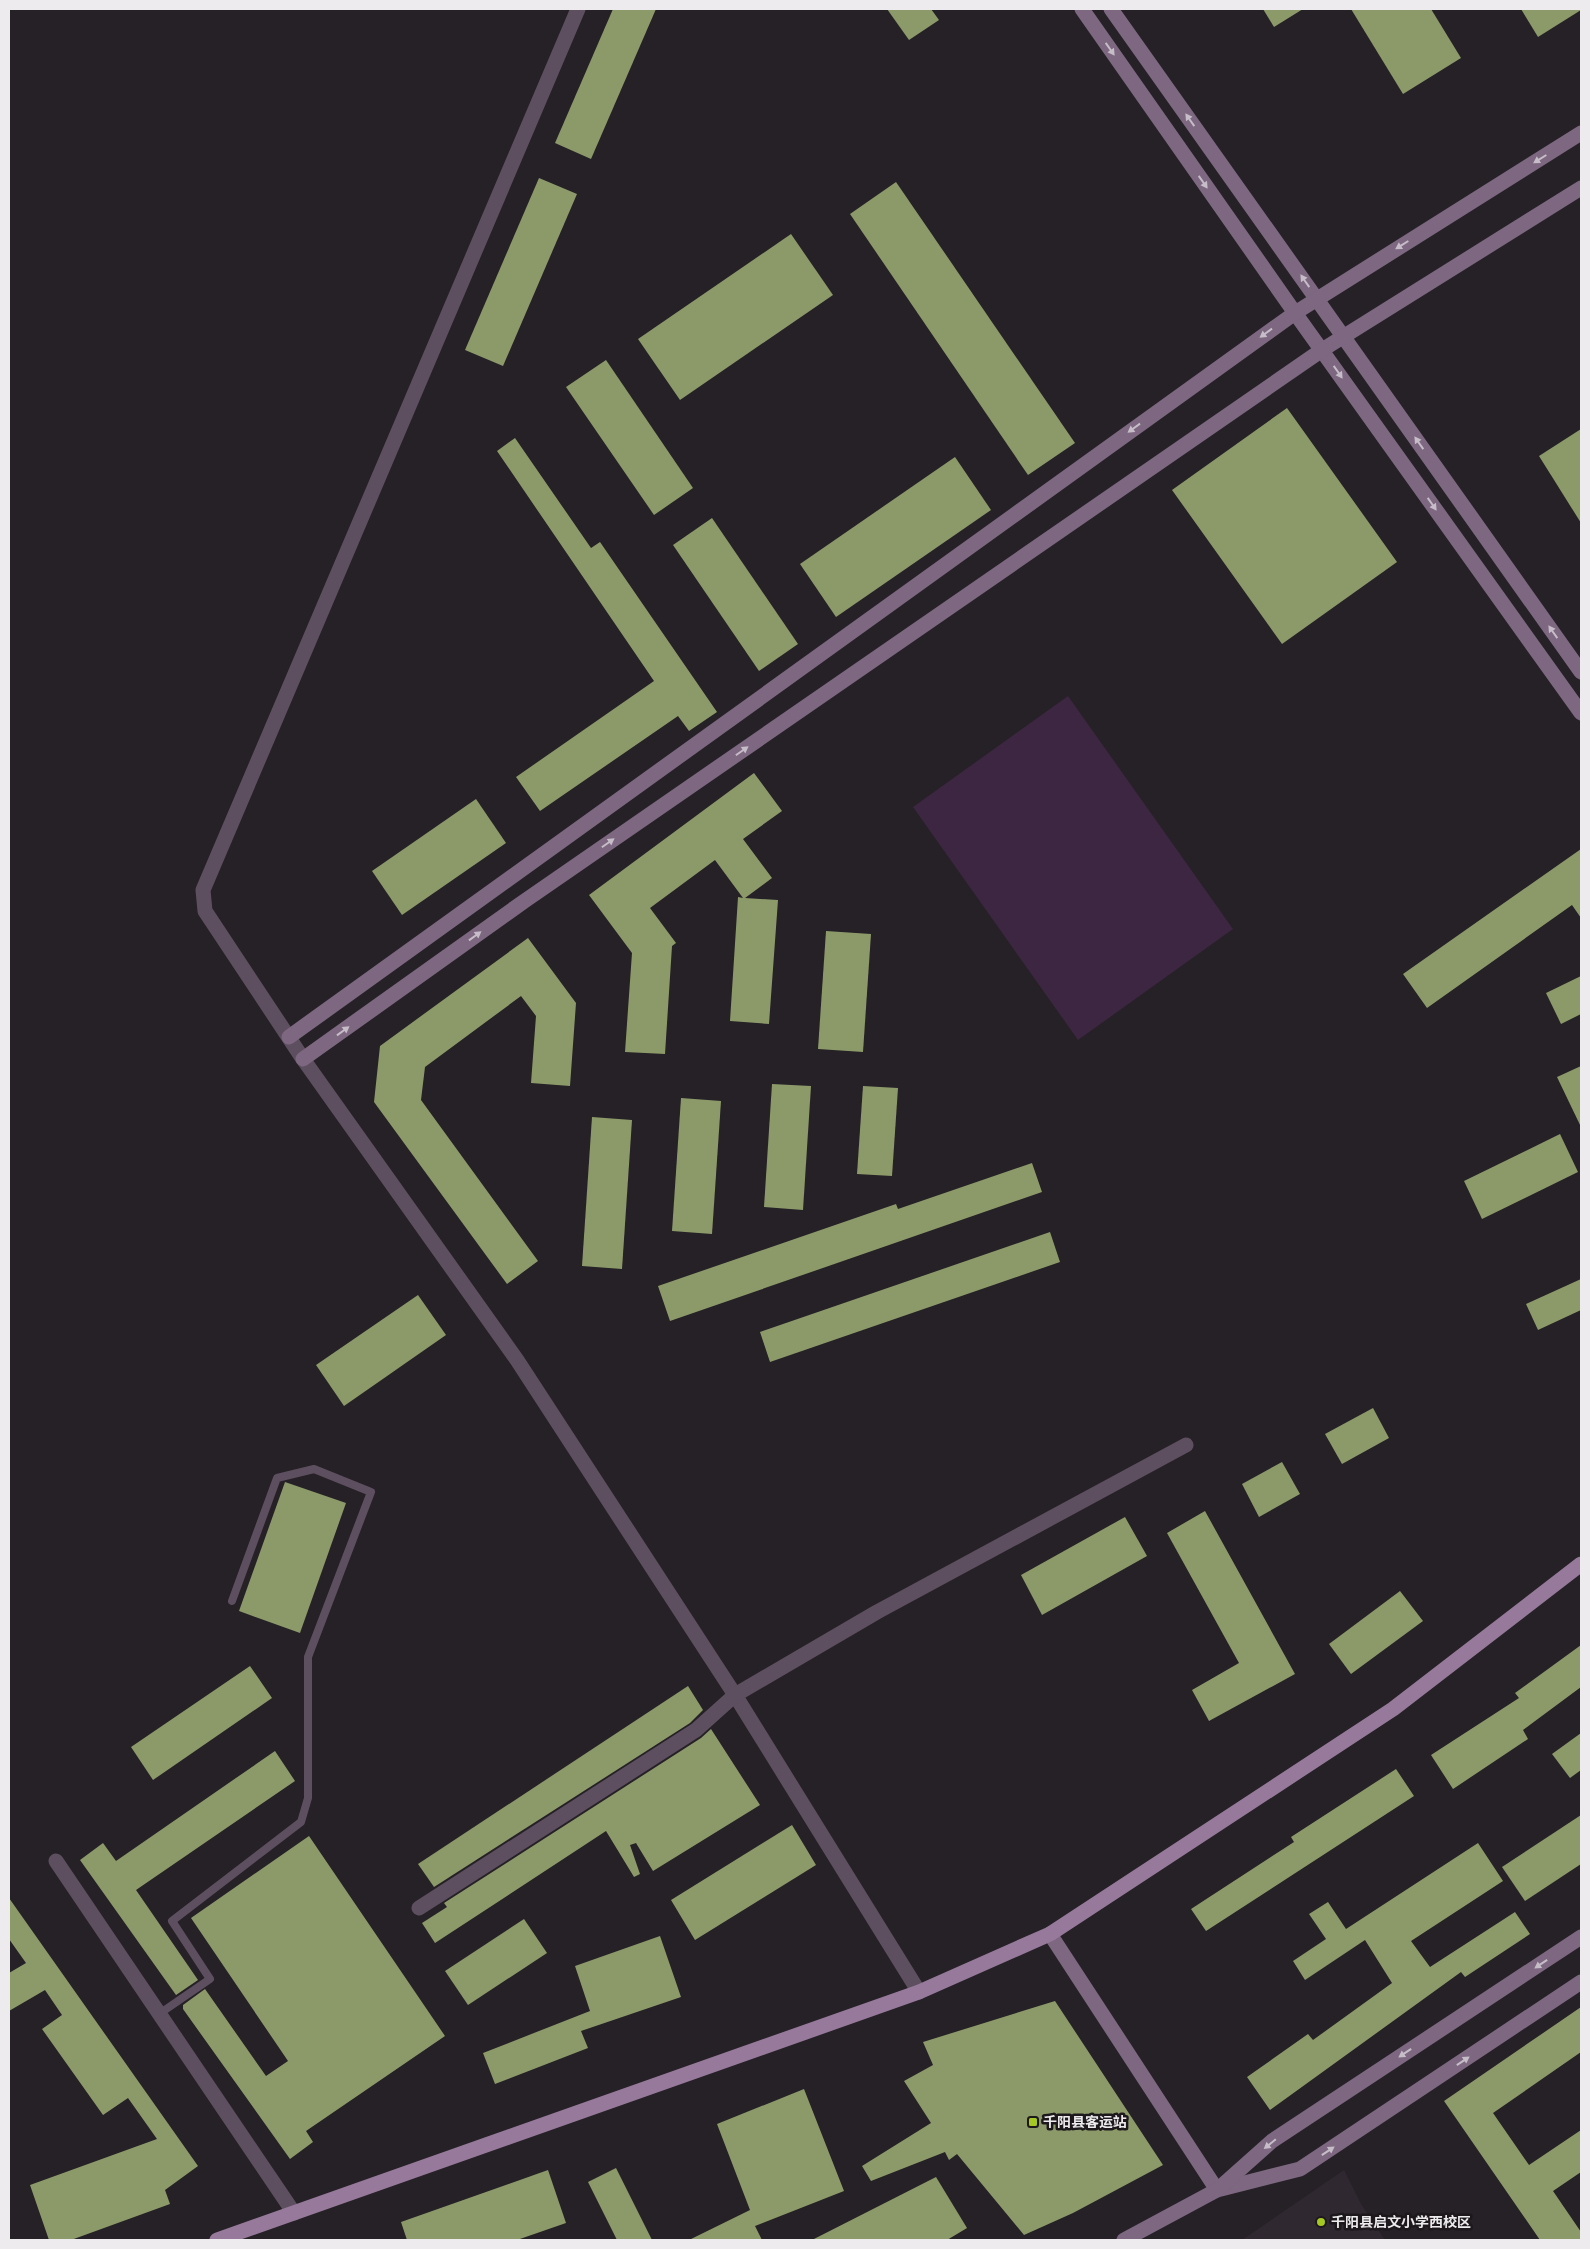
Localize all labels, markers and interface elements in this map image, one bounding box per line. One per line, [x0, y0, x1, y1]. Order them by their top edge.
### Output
one-way arrow [1105, 42, 1115, 56]
one-way arrow [1185, 113, 1195, 127]
one-way arrow [1533, 154, 1547, 163]
one-way arrow [1198, 175, 1208, 189]
one-way arrow [1396, 240, 1409, 250]
one-way arrow [1300, 275, 1310, 288]
one-way arrow [1259, 328, 1273, 338]
one-way arrow [1332, 365, 1342, 378]
one-way arrow [1127, 423, 1141, 433]
one-way arrow [1414, 436, 1424, 450]
one-way arrow [1427, 497, 1437, 511]
one-way arrow [1548, 626, 1558, 639]
one-way arrow [735, 746, 749, 756]
one-way arrow [601, 838, 615, 848]
one-way arrow [468, 931, 482, 941]
one-way arrow [336, 1025, 349, 1036]
one-way arrow [1534, 1959, 1547, 1968]
one-way arrow [1398, 2048, 1412, 2058]
one-way arrow [1456, 2056, 1470, 2066]
place label: 千阳县客运站 [1043, 2113, 1127, 2130]
marker: 千阳县客运站 [1027, 2116, 1039, 2128]
one-way arrow [1264, 2138, 1277, 2149]
one-way arrow [1321, 2146, 1335, 2156]
place label: 千阳县启文小学西校区 [1331, 2213, 1471, 2230]
marker: 千阳县启文小学西校区 [1315, 2216, 1327, 2228]

